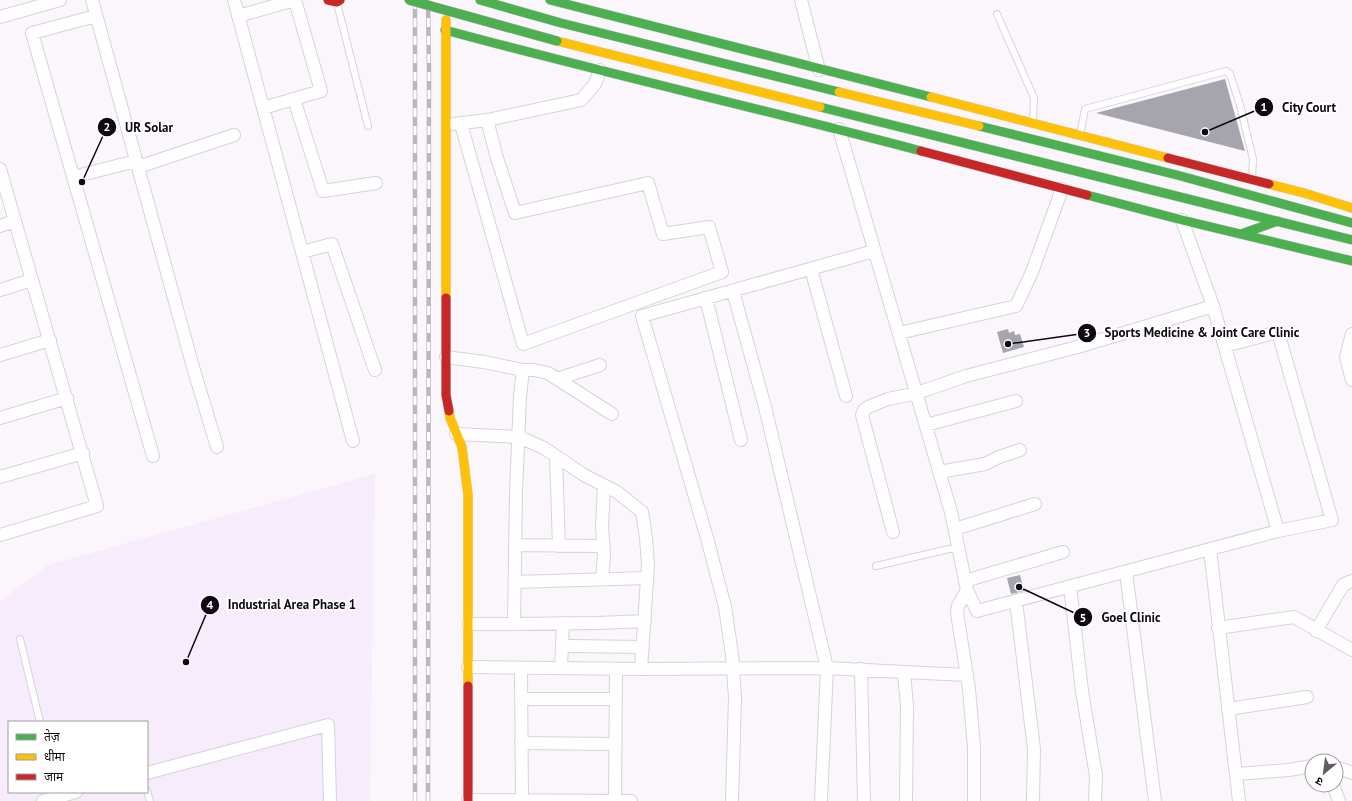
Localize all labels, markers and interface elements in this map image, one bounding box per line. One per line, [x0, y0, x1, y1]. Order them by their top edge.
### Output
callout: City Court [1254, 95, 1345, 120]
text: 1 [1261, 99, 1267, 114]
text: City Court [1282, 99, 1337, 116]
callout: UR Solar [97, 115, 181, 140]
text: 2 [104, 119, 110, 134]
text: UR Solar [125, 119, 173, 136]
callout: Sports Medicine & Joint Care Clinic [1077, 320, 1308, 345]
text: Sports Medicine & Joint Care Clinic [1105, 324, 1300, 341]
text: 3 [1084, 325, 1090, 340]
callout: Industrial Area Phase 1 [200, 592, 365, 617]
text: Industrial Area Phase 1 [228, 596, 356, 613]
text: 4 [207, 597, 214, 612]
callout: Goel Clinic [1073, 605, 1169, 630]
text: Goel Clinic [1101, 609, 1161, 626]
text: 5 [1080, 610, 1086, 625]
legend [8, 721, 148, 793]
text: तेज़ [44, 729, 61, 744]
text: धीमा [44, 749, 66, 764]
north arrow [1304, 753, 1344, 793]
text: जाम [44, 769, 64, 784]
text: उ [1312, 774, 1325, 789]

